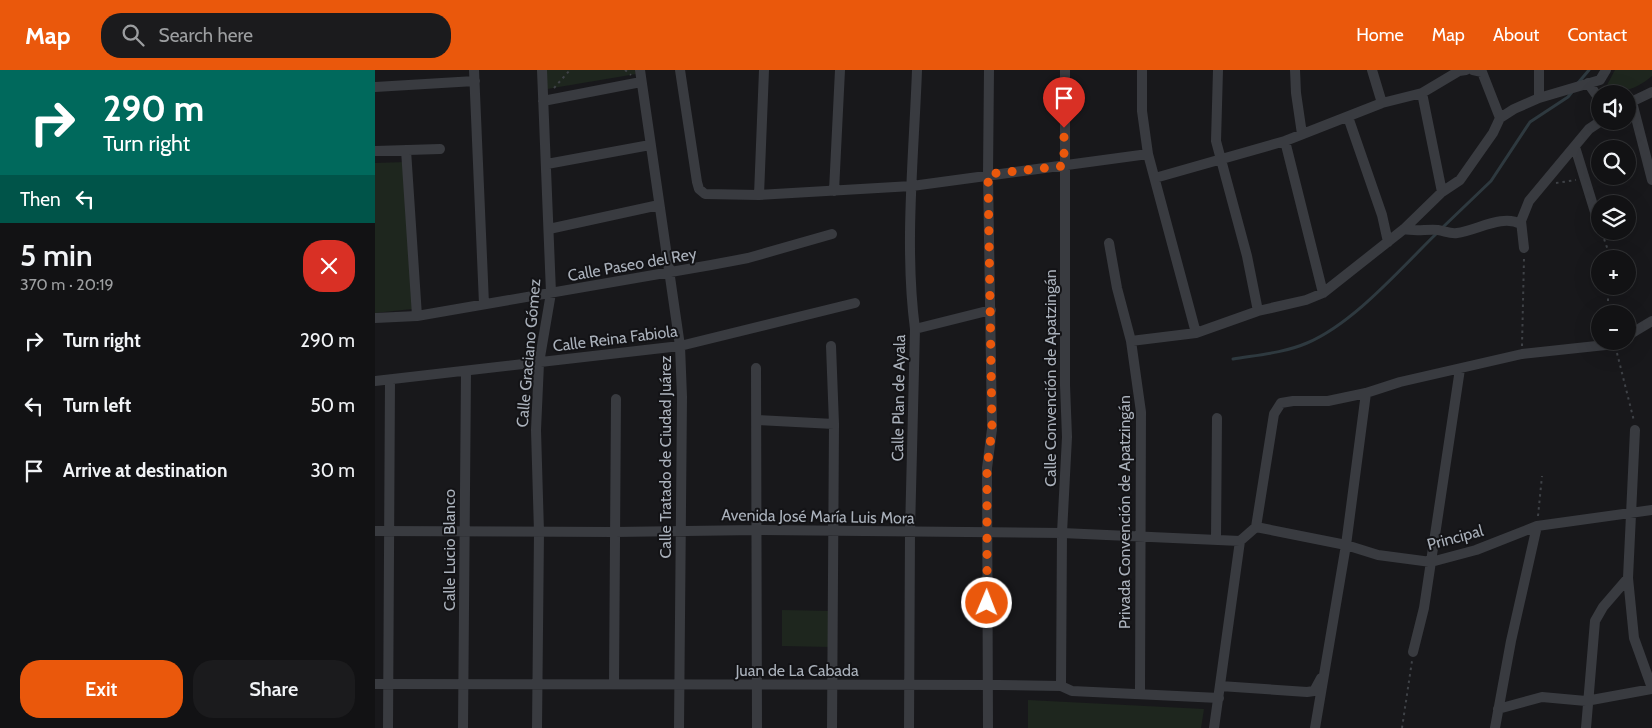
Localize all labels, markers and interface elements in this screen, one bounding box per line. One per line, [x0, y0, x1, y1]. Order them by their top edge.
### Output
search box [101, 13, 451, 58]
text: Map [25, 21, 71, 50]
icon: search [119, 21, 147, 49]
text: Search here [159, 24, 253, 47]
text: Home [1356, 24, 1404, 46]
text: Map [1432, 24, 1465, 46]
text: About [1493, 24, 1539, 46]
text: Contact [1567, 24, 1627, 46]
pin [1043, 77, 1085, 128]
icon: arrive [1050, 84, 1078, 112]
map controls [1591, 85, 1636, 350]
button: sound [1591, 85, 1636, 130]
text: 290 m [103, 87, 204, 130]
icon: right [20, 90, 85, 155]
text: Turn right [103, 130, 190, 157]
button: search [1591, 140, 1636, 185]
icon: left [71, 185, 99, 213]
text: Then [20, 188, 61, 211]
button: layers [1591, 195, 1636, 240]
text: 5 min [20, 237, 93, 274]
button: close [303, 240, 355, 292]
street label: Calle Paseo del Rey [566, 244, 698, 285]
button: + [1591, 250, 1636, 295]
street label: Calle Convención de Apatzingán [1041, 269, 1060, 487]
text: 370 m · 20:19 [20, 275, 114, 294]
street label: Calle Graciano Gómez [513, 278, 544, 428]
button: − [1591, 305, 1636, 350]
street label: Calle Reina Fabiola [552, 321, 679, 356]
icon: right [20, 327, 48, 355]
text: Turn right [63, 329, 141, 352]
text: 290 m [300, 329, 355, 352]
street label: Calle Plan de Ayala [888, 334, 909, 462]
street label: Calle Tratado de Ciudad Juárez [656, 355, 675, 559]
icon: left [20, 392, 48, 420]
text: Turn left [63, 394, 131, 417]
text: 50 m [311, 394, 355, 417]
street label: Privada Convención de Apatzingán [1115, 395, 1134, 629]
icon: arrive [20, 457, 48, 485]
text: Arrive at destination [63, 459, 227, 482]
text: 30 m [311, 459, 355, 482]
street label: Calle Lucio Blanco [440, 489, 459, 611]
street label: Avenida José María Luis Mora [721, 505, 915, 528]
street label: Principal [1425, 521, 1486, 554]
position arrow [960, 576, 1012, 628]
button: Exit [20, 660, 183, 718]
button: Share [193, 660, 355, 718]
street label: Juan de La Cabada [734, 661, 859, 680]

